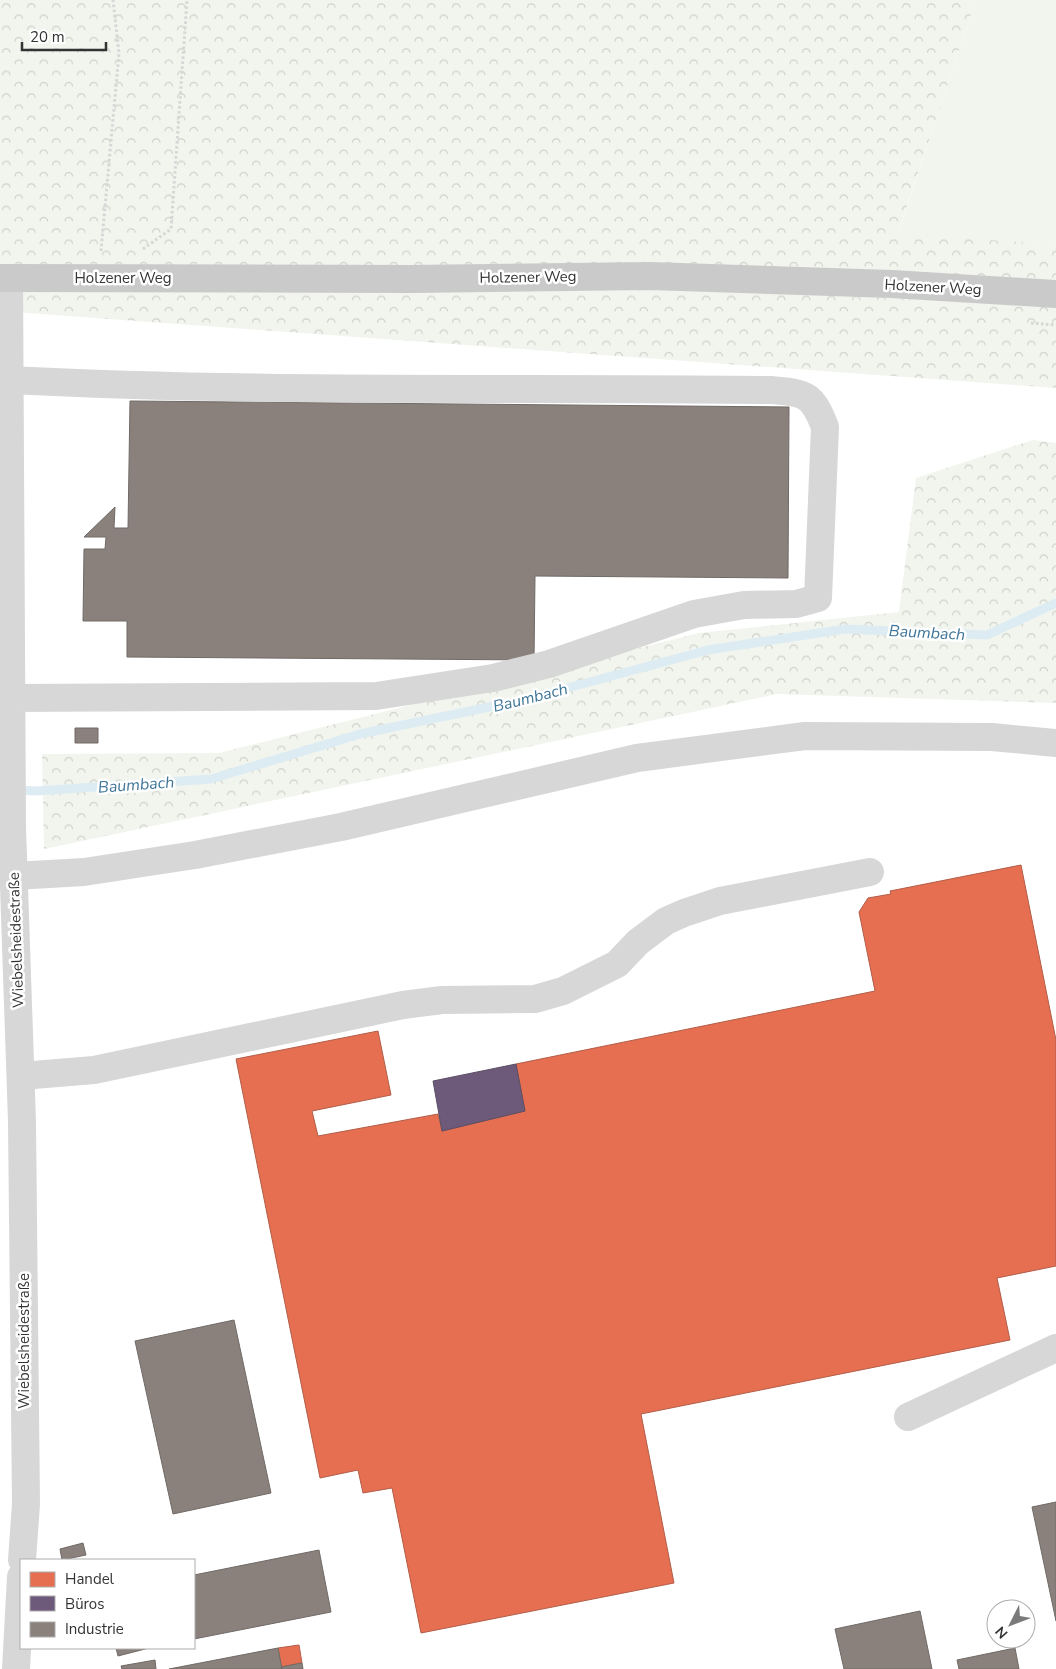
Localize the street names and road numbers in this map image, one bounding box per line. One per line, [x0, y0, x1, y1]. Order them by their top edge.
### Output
street label: Holzener Weg [479, 266, 577, 288]
street label: Holzener Weg [74, 268, 172, 288]
street label: Holzener Weg [884, 274, 982, 300]
street label: Wiebelsheidestraße [4, 872, 28, 1008]
street label: Wiebelsheidestraße [14, 1273, 34, 1409]

